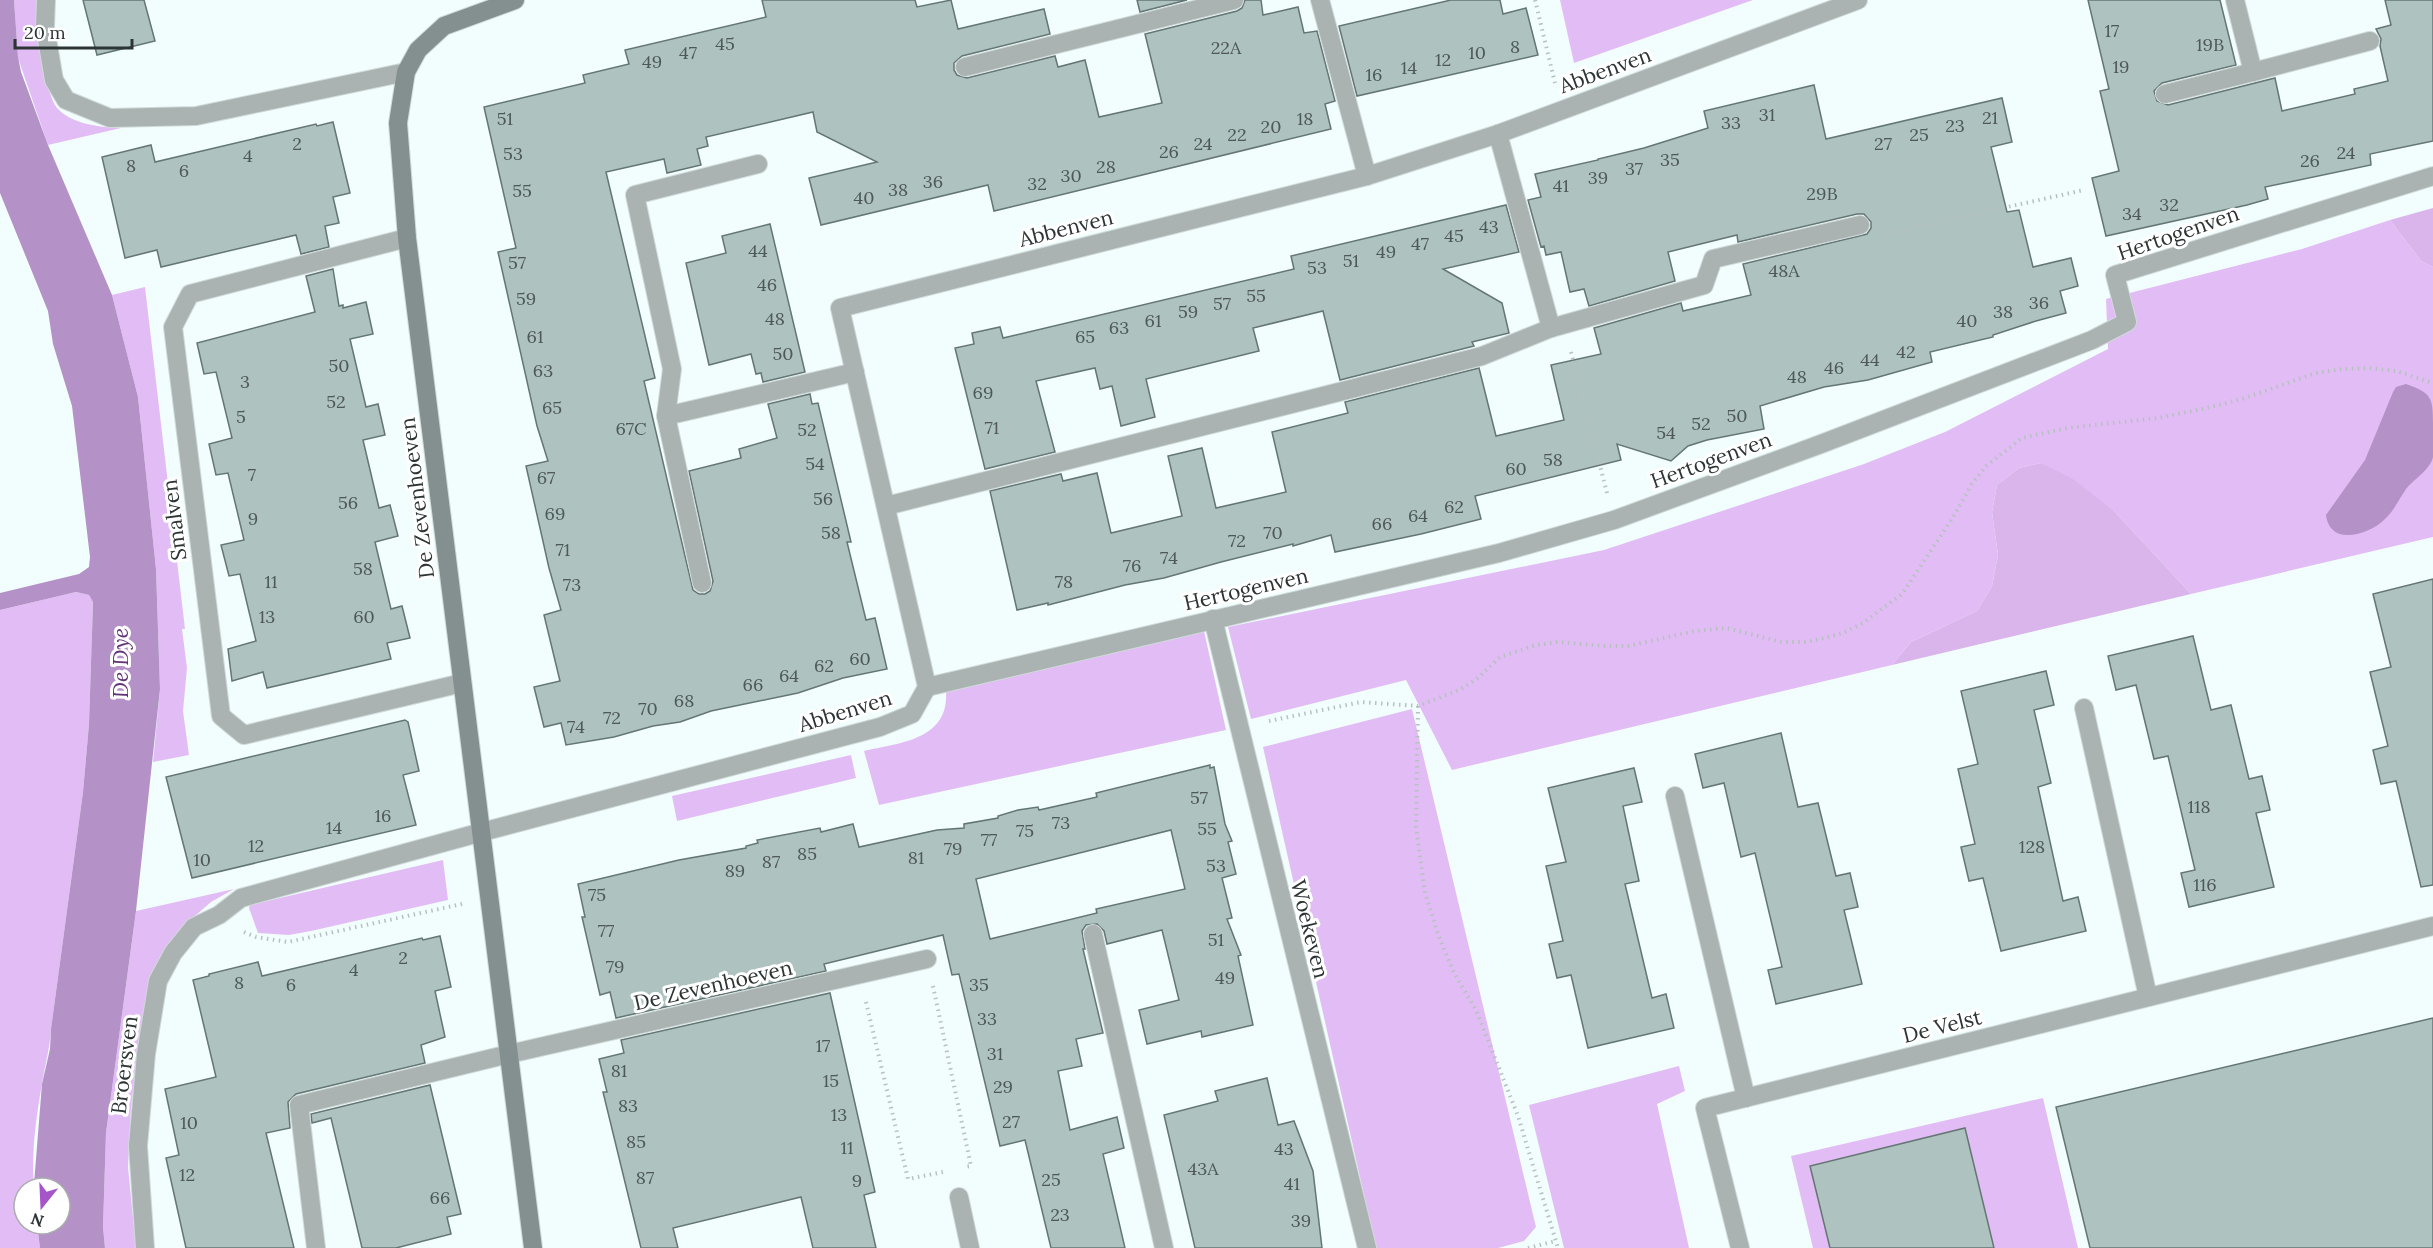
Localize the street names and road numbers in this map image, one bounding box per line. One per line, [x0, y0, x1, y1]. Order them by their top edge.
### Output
street label: Abbenven [1554, 41, 1655, 99]
street label: Hertogenven [2114, 199, 2243, 266]
street label: Abbenven [1015, 203, 1116, 253]
street label: De Zevenhoeven [394, 416, 440, 580]
street label: Hertogenven [1647, 426, 1775, 494]
street label: Smalven [156, 478, 192, 562]
street label: Hertogenven [1181, 562, 1311, 616]
street label: Abbenven [794, 684, 895, 738]
street label: Woekeven [1285, 877, 1335, 981]
street label: De Zevenhoeven [631, 954, 795, 1016]
street label: De Velst [1900, 1003, 1985, 1049]
street label: Broersven [105, 1014, 143, 1116]

